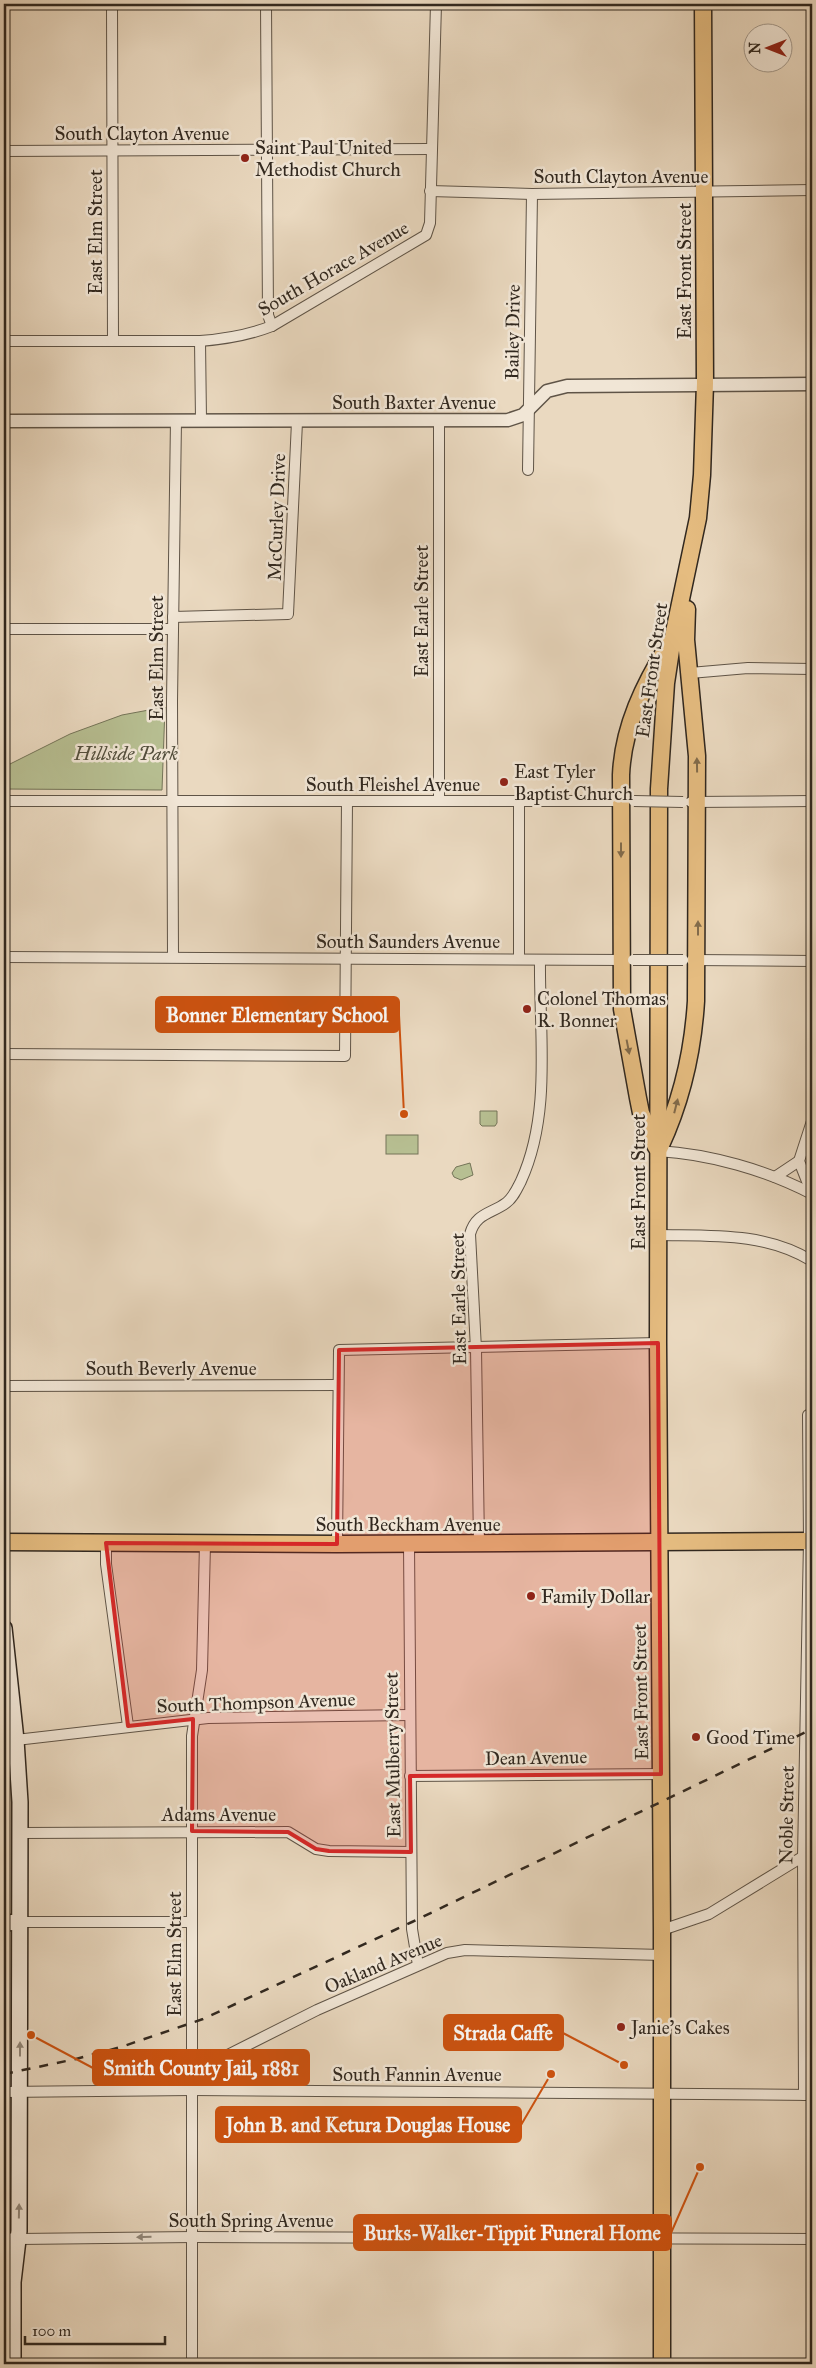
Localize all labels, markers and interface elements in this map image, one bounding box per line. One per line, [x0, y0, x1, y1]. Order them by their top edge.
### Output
north arrow [744, 22, 794, 72]
text: N [747, 42, 764, 54]
street label: South Clayton Avenue [55, 122, 229, 145]
place label: Saint Paul United Methodist Church [255, 136, 401, 181]
marker: Saint Paul United Methodist Church [239, 152, 251, 164]
street label: South Clayton Avenue [534, 165, 708, 188]
street label: East Elm Street [84, 169, 107, 295]
street label: East Front Street [673, 203, 696, 339]
street label: South Horace Avenue [254, 216, 413, 321]
street label: Bailey Drive [500, 284, 525, 380]
street label: South Baxter Avenue [332, 391, 496, 414]
street label: McCurley Drive [263, 453, 290, 581]
street label: East Earle Street [410, 545, 433, 677]
street label: East Elm Street [145, 595, 168, 721]
street label: East Front Street [631, 601, 672, 739]
park label: Hillside Park [73, 742, 179, 765]
one-way arrow [693, 757, 701, 773]
place label: East Tyler Baptist Church [514, 760, 633, 805]
street label: South Fleishel Avenue [306, 773, 480, 796]
marker: East Tyler Baptist Church [498, 776, 510, 788]
one-way arrow [617, 842, 625, 858]
one-way arrow [693, 920, 701, 936]
street label: South Saunders Avenue [316, 930, 500, 953]
place label: Colonel Thomas R. Bonner [537, 987, 666, 1032]
callout: Bonner Elementary School [156, 997, 399, 1032]
text: Bonner Elementary School [166, 1003, 389, 1028]
marker: Colonel Thomas R. Bonner [521, 1003, 533, 1015]
one-way arrow [624, 1039, 632, 1055]
one-way arrow [672, 1098, 680, 1113]
street label: East Front Street [627, 1114, 650, 1250]
street label: East Earle Street [446, 1232, 471, 1365]
street label: South Beverly Avenue [85, 1357, 257, 1380]
street label: South Beckham Avenue [315, 1513, 501, 1536]
place label: Family Dollar [541, 1585, 651, 1608]
marker: Family Dollar [525, 1590, 537, 1602]
street label: East Front Street [628, 1623, 653, 1760]
street label: East Mulberry Street [380, 1672, 405, 1838]
street label: South Thompson Avenue [156, 1688, 356, 1717]
place label: Good Time [706, 1726, 795, 1749]
marker: Good Time [690, 1731, 702, 1743]
street label: Dean Avenue [485, 1745, 587, 1770]
street label: Noble Street [774, 1765, 799, 1865]
street label: Adams Avenue [161, 1803, 276, 1826]
street label: East Elm Street [163, 1891, 186, 2017]
street label: Oakland Avenue [321, 1928, 446, 1999]
callout: Strada Caffe [444, 2015, 563, 2050]
place label: Janie's Cakes [629, 2016, 730, 2040]
text: Strada Caffe [453, 2021, 554, 2045]
marker: Janie's Cakes [615, 2021, 627, 2033]
one-way arrow [16, 2040, 24, 2056]
callout: Smith County Jail, 1881 [93, 2050, 309, 2085]
text: Smith County Jail, 1881 [103, 2056, 299, 2082]
street label: South Fannin Avenue [332, 2063, 502, 2086]
callout: John B. and Ketura Douglas House [216, 2107, 521, 2142]
text: John B. and Ketura Douglas House [223, 2113, 511, 2139]
one-way arrow [15, 2203, 23, 2219]
street label: South Spring Avenue [168, 2209, 334, 2233]
callout: Burks-Walker-Tippit Funeral Home [354, 2215, 671, 2250]
text: Burks-Walker-Tippit Funeral Home [363, 2221, 662, 2246]
one-way arrow [136, 2233, 152, 2241]
scale bar [25, 2313, 165, 2345]
text: 100 m [32, 2322, 72, 2340]

